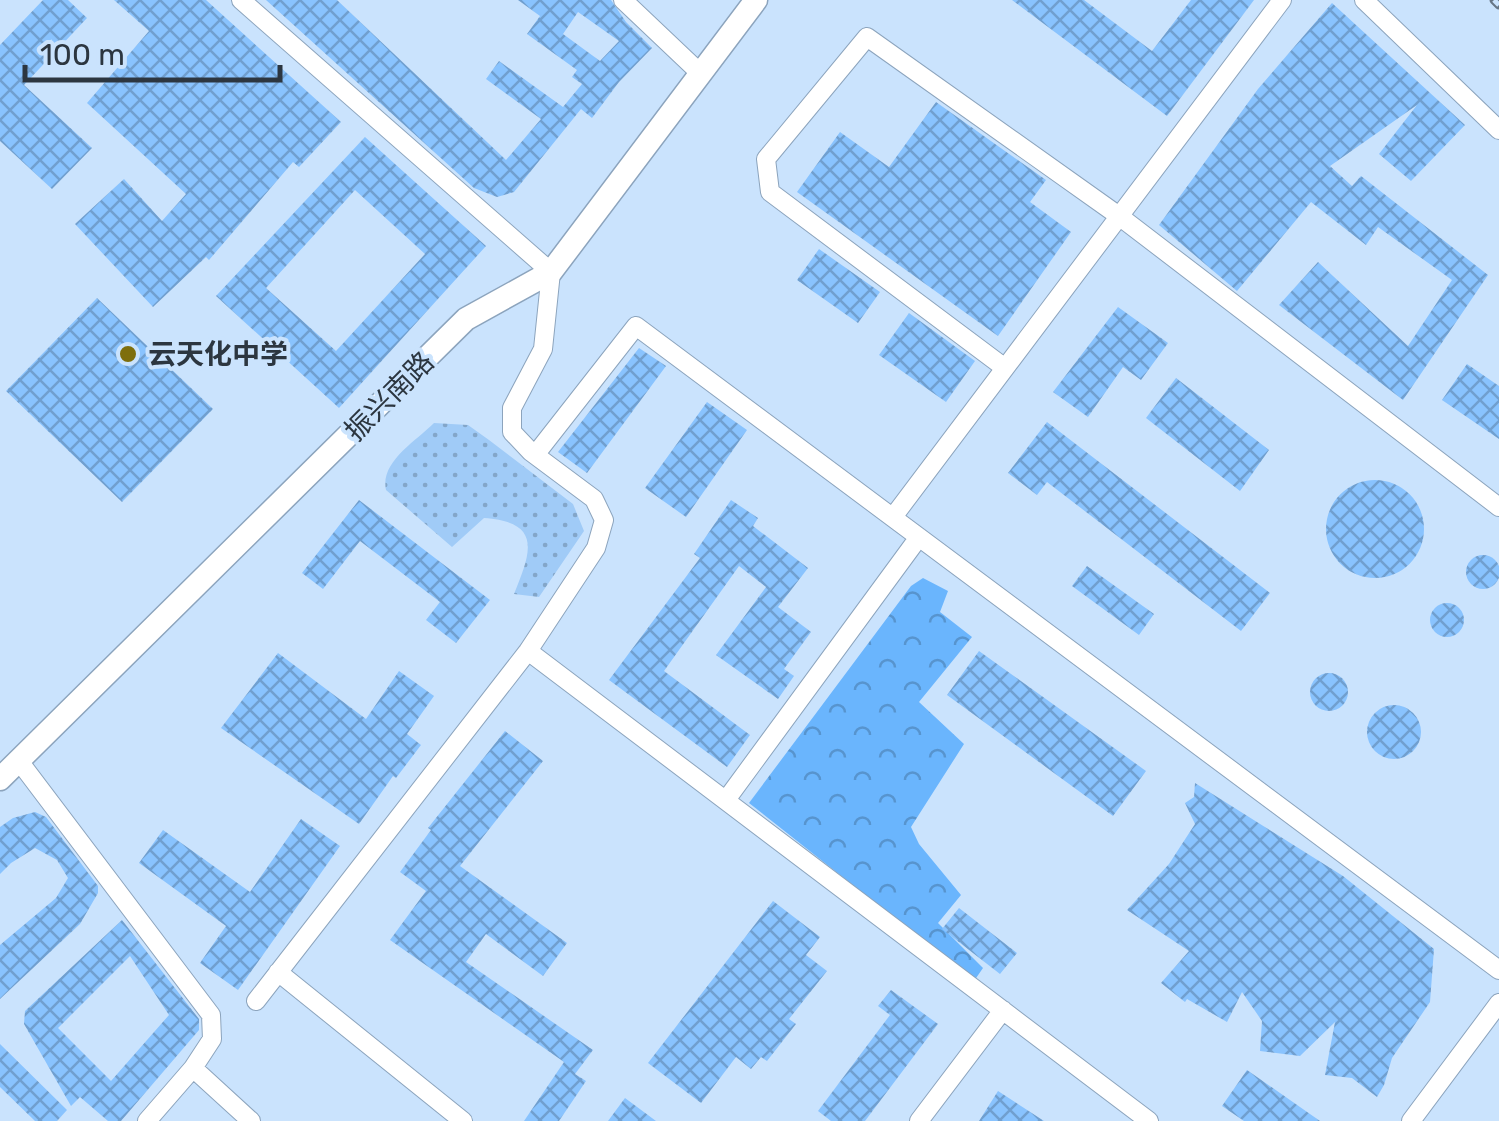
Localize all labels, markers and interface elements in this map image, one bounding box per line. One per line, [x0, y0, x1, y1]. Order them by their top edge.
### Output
scale bar [25, 20, 280, 82]
text: 100 m [40, 37, 125, 73]
place label: 云天化中学 [148, 338, 288, 371]
marker: 云天化中学 [117, 343, 139, 365]
street label: 振兴南路 [338, 345, 441, 448]

